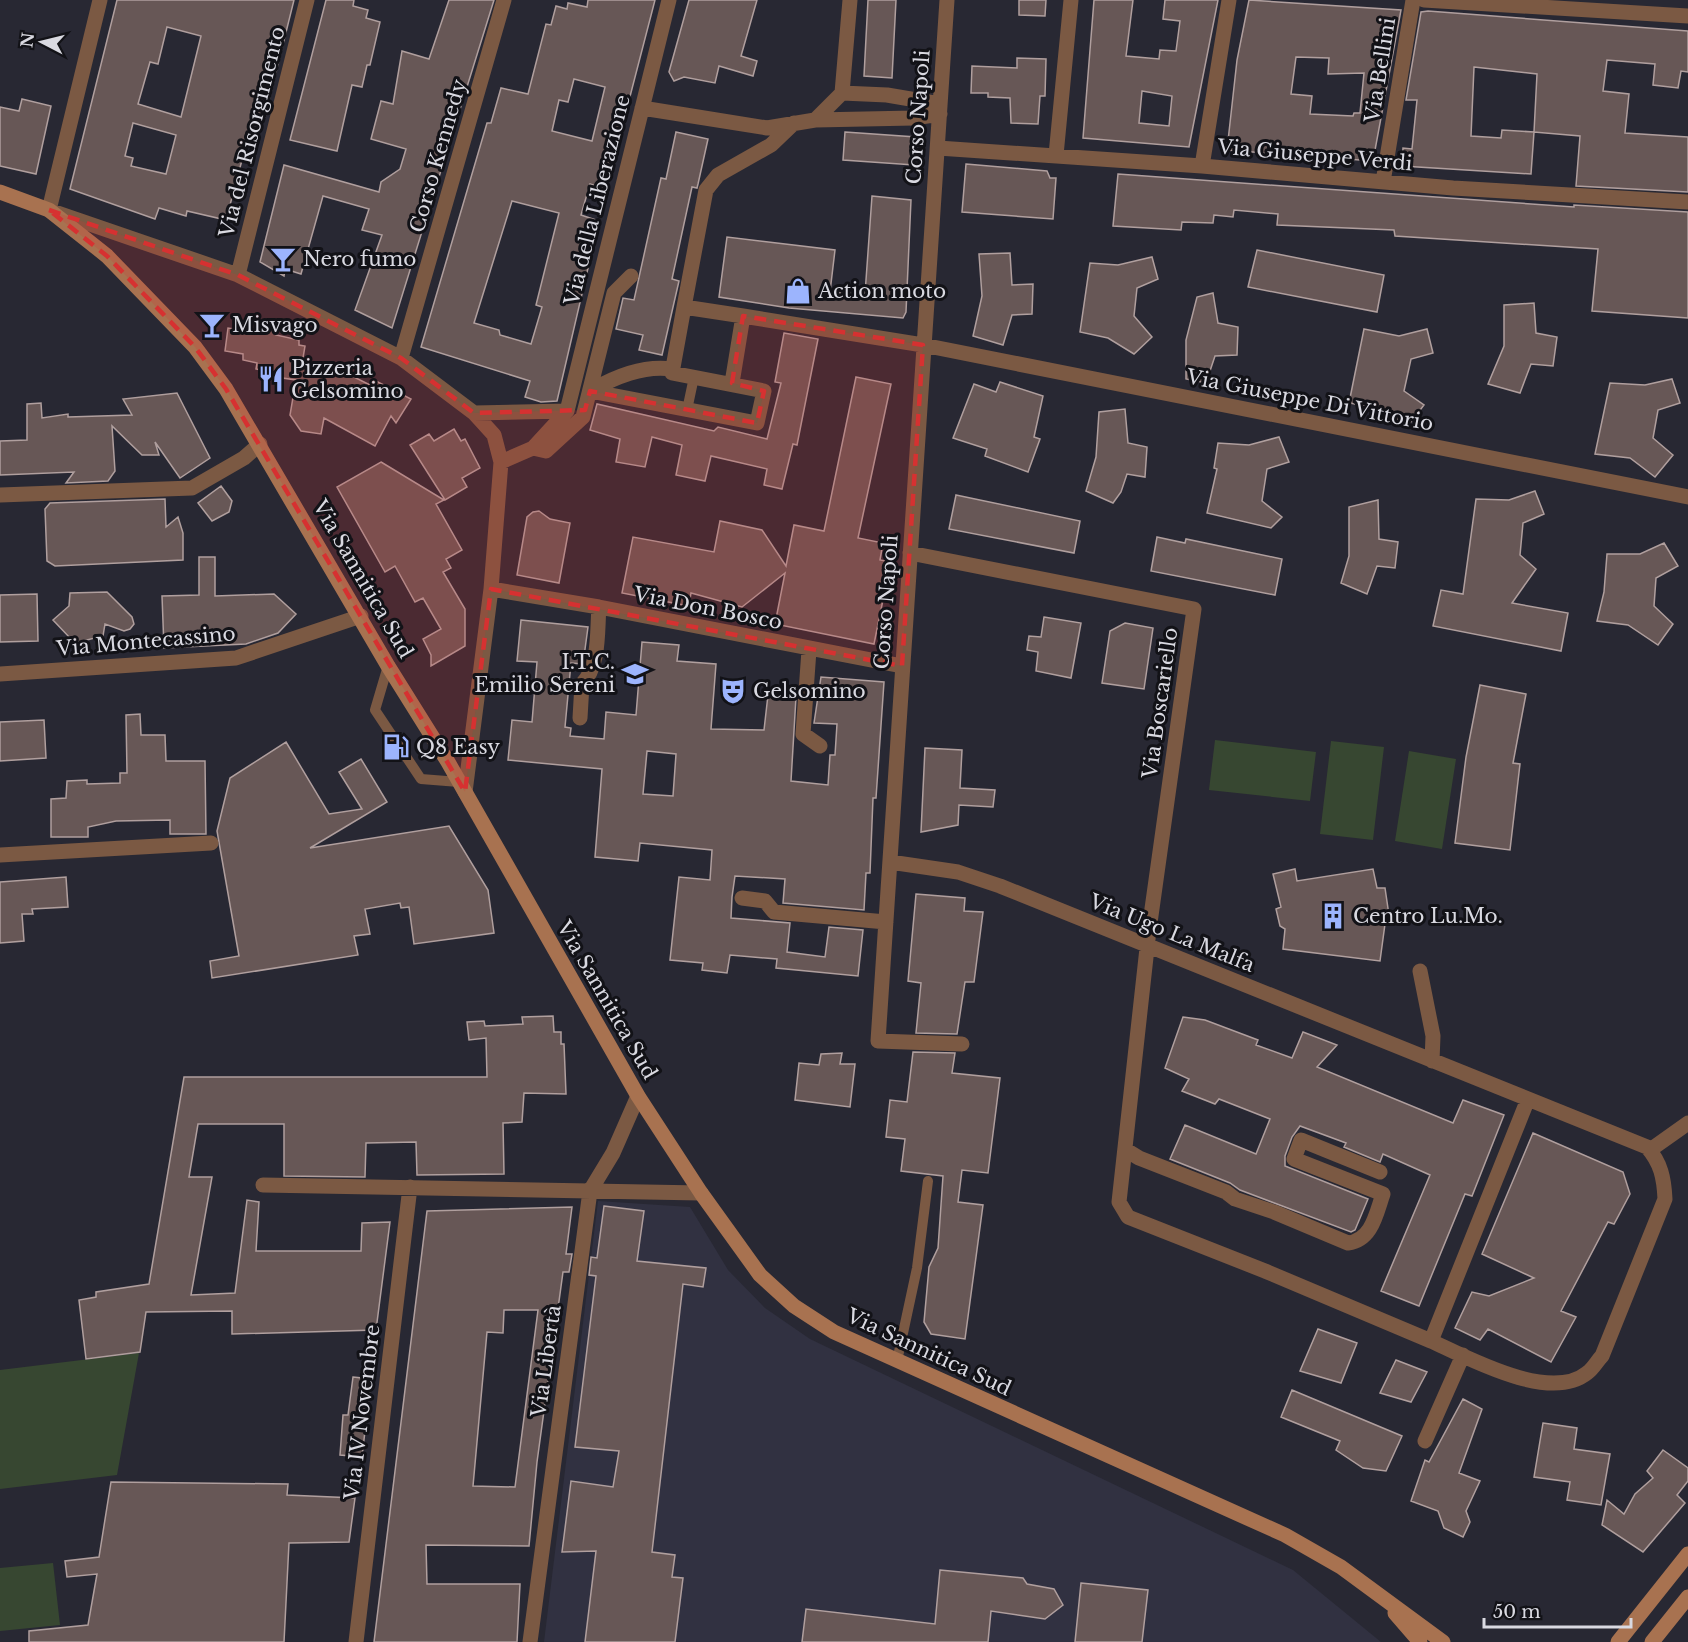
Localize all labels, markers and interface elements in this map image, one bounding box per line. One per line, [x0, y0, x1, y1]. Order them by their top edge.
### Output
north arrow [12, 12, 72, 72]
street label: Via Bellini [1360, 16, 1400, 125]
street label: Via del Risorgimento [214, 24, 290, 241]
text: N [16, 31, 38, 49]
street label: Corso Napoli [901, 49, 935, 185]
street label: Corso Kennedy [405, 76, 471, 235]
street label: Via della Liberazione [559, 92, 635, 309]
street label: Via Giuseppe Verdi [1215, 134, 1414, 175]
bar icon: Nero fumo [268, 244, 298, 274]
place label: Nero fumo [303, 247, 416, 271]
shop icon: Action moto [783, 276, 813, 306]
place label: Action moto [817, 279, 946, 303]
bar icon: Misvago [197, 310, 227, 340]
place label: Misvago [232, 313, 318, 337]
place label: Pizzeria Gelsomino [291, 356, 404, 403]
restaurant icon: Pizzeria Gelsomino [256, 364, 286, 394]
street label: Via Giuseppe Di Vittorio [1184, 364, 1435, 436]
street label: Via Sannitica Sud [307, 495, 418, 662]
street label: Corso Napoli [869, 534, 903, 670]
street label: Via Don Bosco [631, 582, 784, 634]
street label: Via Montecassino [54, 621, 237, 661]
street label: Via Boscariello [1137, 626, 1182, 781]
place label: I.T.C. Emilio Sereni [474, 650, 615, 697]
school or university icon: I.T.C. Emilio Sereni [620, 659, 650, 689]
theatre icon: Gelsomino [718, 676, 748, 706]
place label: Gelsomino [753, 679, 866, 703]
fuel station icon: Q8 Easy [381, 732, 411, 762]
place label: Q8 Easy [416, 735, 500, 759]
street label: Via Ugo La Malfa [1085, 889, 1259, 977]
building icon: Centro Lu.Mo. [1318, 901, 1348, 931]
place label: Centro Lu.Mo. [1353, 904, 1503, 928]
street label: Via Sannitica Sud [551, 916, 662, 1083]
street label: Via Libertà [526, 1302, 566, 1420]
street label: Via Sannitica Sud [842, 1303, 1015, 1401]
street label: Via IV Novembre [339, 1323, 385, 1502]
scale bar [1484, 1591, 1631, 1629]
text: 50 m [1493, 1601, 1541, 1623]

